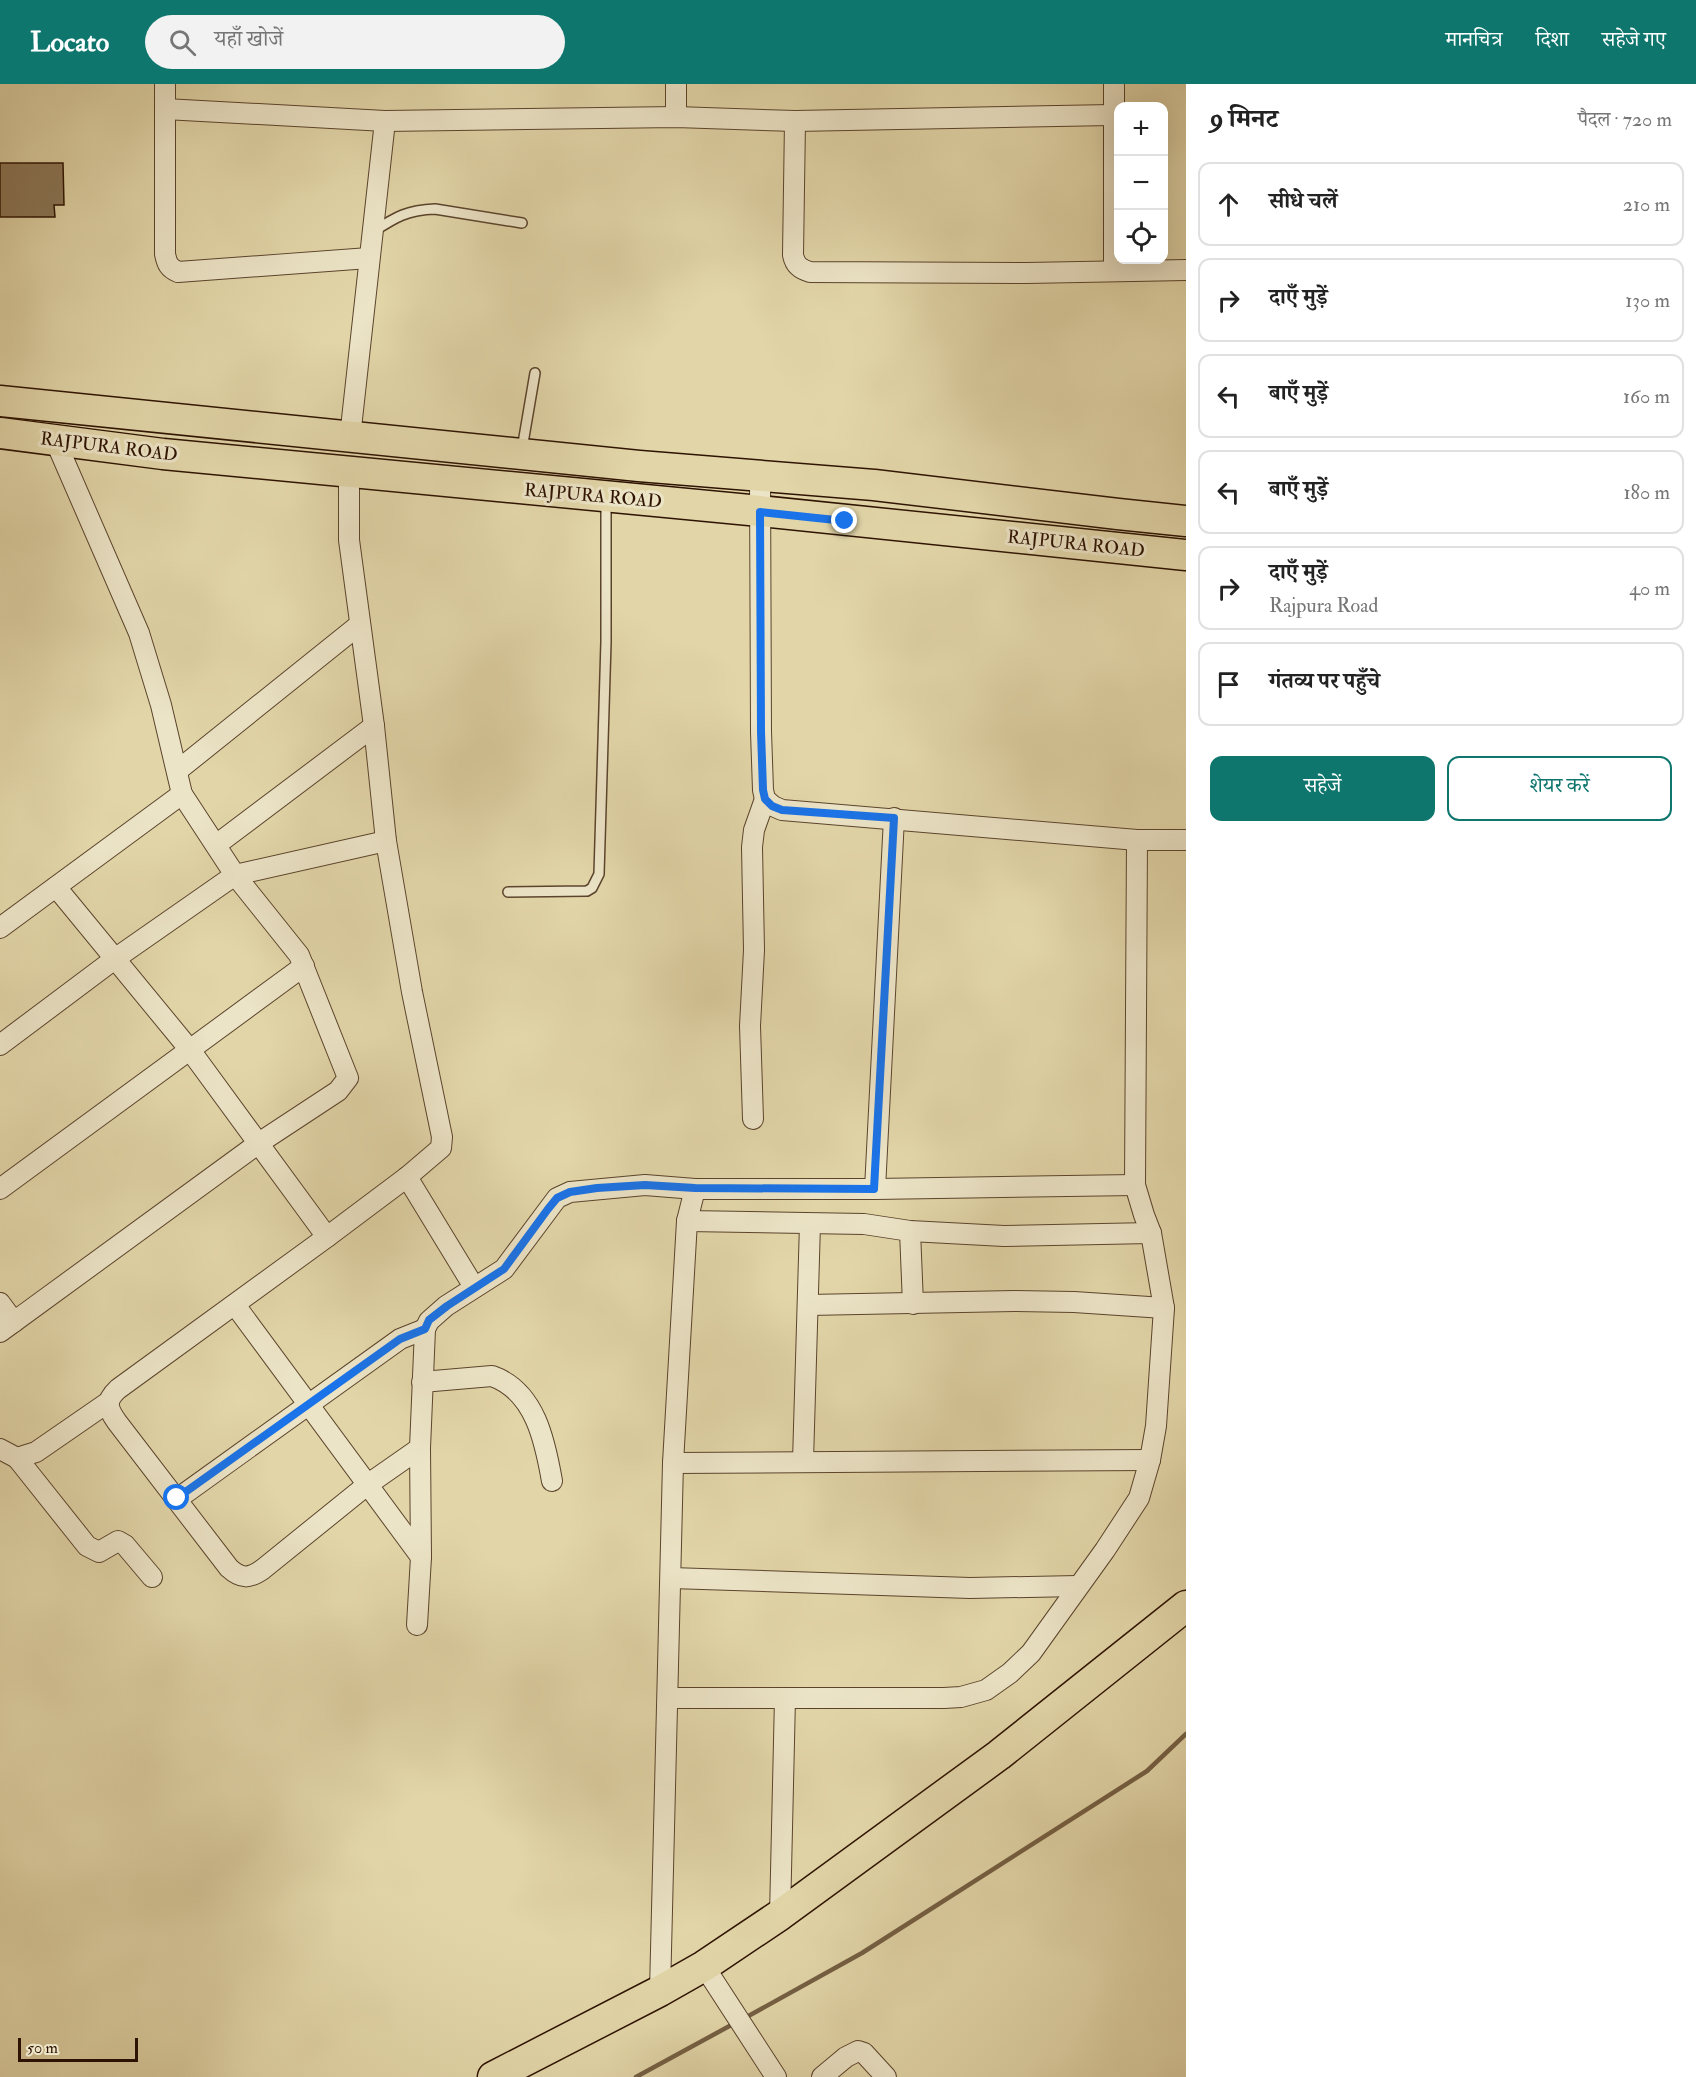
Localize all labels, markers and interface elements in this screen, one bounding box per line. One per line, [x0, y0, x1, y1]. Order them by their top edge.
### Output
search box [145, 15, 565, 69]
text: Locato [30, 25, 109, 60]
text: यहाँ खोजें [214, 25, 283, 53]
icon: search [166, 26, 199, 59]
text: मानचित्र [1446, 26, 1502, 53]
text: दिशा [1535, 26, 1569, 53]
text: सहेजे गए [1602, 26, 1666, 53]
map controls [1114, 102, 1168, 264]
button: + [1114, 102, 1168, 156]
text: 9 मिनट [1210, 103, 1278, 135]
text: पैदल · 720 m [1578, 107, 1672, 132]
button: − [1114, 156, 1168, 210]
text: सीधे चलें [1269, 187, 1337, 215]
icon: ahead [1212, 188, 1245, 221]
text: 210 m [1623, 192, 1670, 217]
button: locate [1114, 210, 1168, 264]
text: दाएँ मुड़ें [1269, 283, 1328, 311]
icon: right [1212, 284, 1245, 317]
text: 130 m [1625, 288, 1670, 313]
text: बाएँ मुड़ें [1269, 379, 1328, 407]
icon: left [1212, 380, 1245, 413]
text: 160 m [1623, 384, 1670, 409]
street label: RAJPURA ROAD [39, 427, 179, 467]
text: बाएँ मुड़ें [1269, 475, 1328, 503]
icon: left [1212, 476, 1245, 509]
street label: RAJPURA ROAD [523, 479, 663, 513]
text: 180 m [1623, 480, 1670, 505]
route end [831, 507, 857, 533]
street label: RAJPURA ROAD [1006, 525, 1146, 563]
text: दाएँ मुड़ें [1269, 558, 1328, 586]
icon: right [1212, 572, 1245, 605]
text: 40 m [1629, 576, 1670, 601]
text: Rajpura Road [1269, 593, 1378, 618]
text: गंतव्य पर पहुँचे [1269, 667, 1380, 695]
icon: arrive [1212, 668, 1245, 701]
button: सहेजें [1210, 756, 1435, 821]
button: शेयर करें [1447, 756, 1672, 821]
route start [163, 1484, 189, 1510]
scale bar [18, 2035, 138, 2062]
text: 50 m [27, 2038, 58, 2058]

